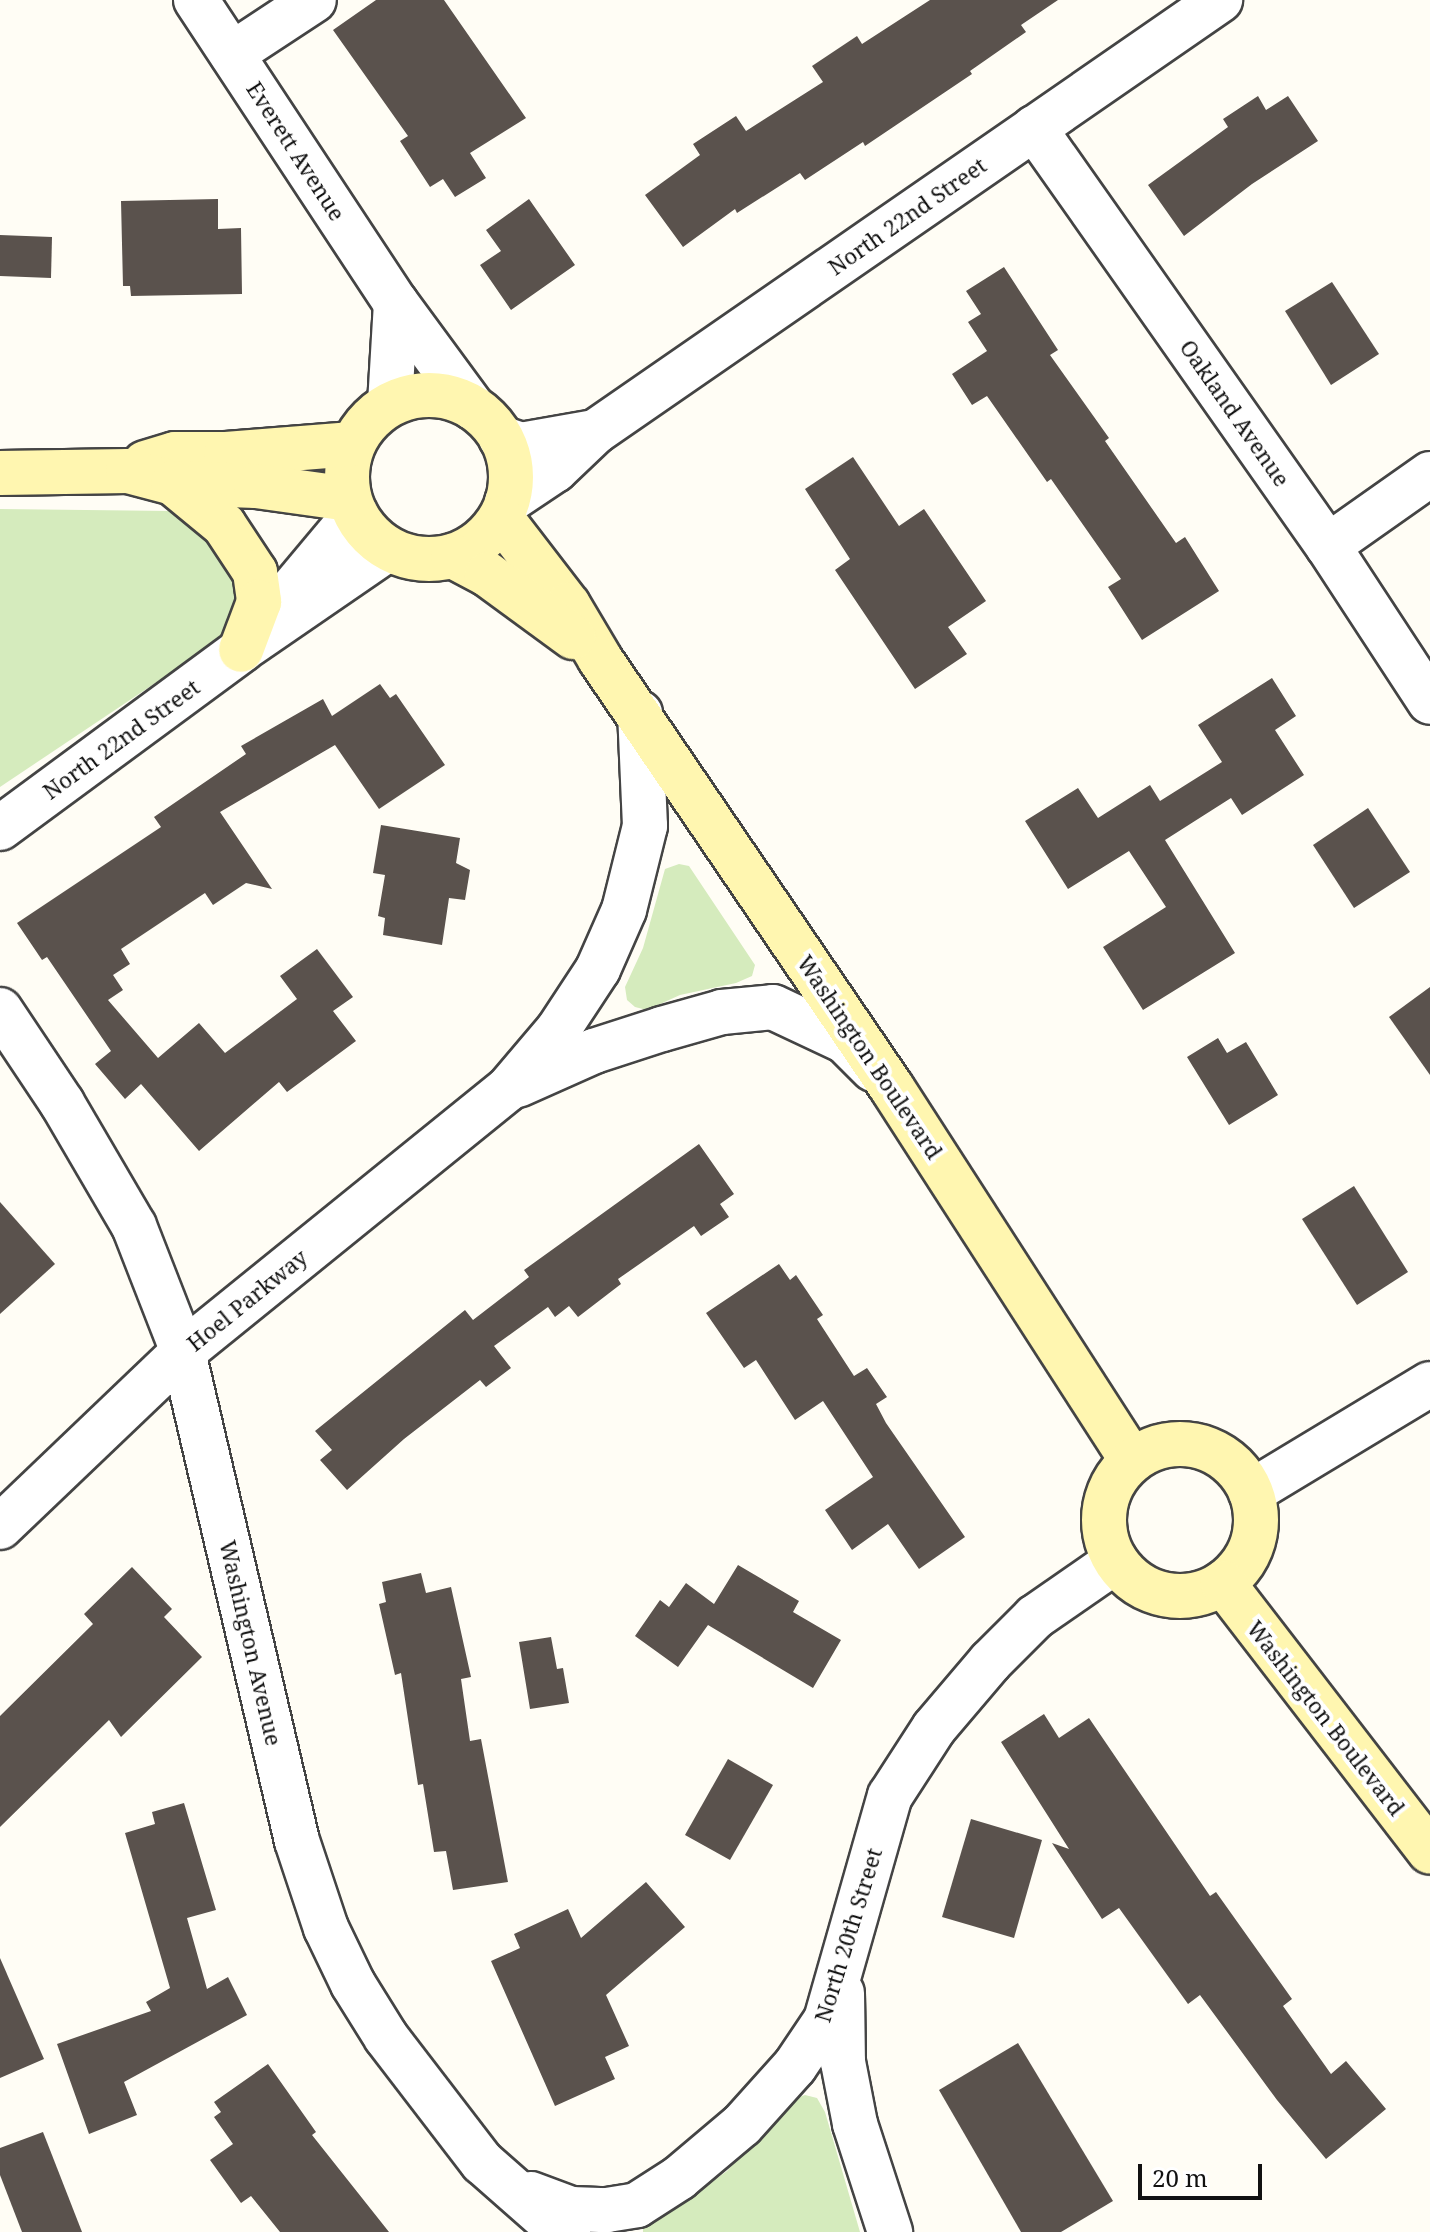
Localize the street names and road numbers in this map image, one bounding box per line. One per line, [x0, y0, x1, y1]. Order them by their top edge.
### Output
street label: Everett Avenue [241, 77, 351, 225]
street label: North 22nd Street [823, 152, 991, 280]
street label: Oakland Avenue [1175, 335, 1295, 491]
street label: North 22nd Street [38, 673, 204, 805]
street label: Washington Boulevard [792, 950, 948, 1164]
street label: Hoel Parkway [182, 1244, 312, 1356]
street label: Washington Avenue [215, 1538, 287, 1748]
street label: Washington Boulevard [1242, 1615, 1410, 1821]
street label: North 20th Street [809, 1845, 887, 2025]

